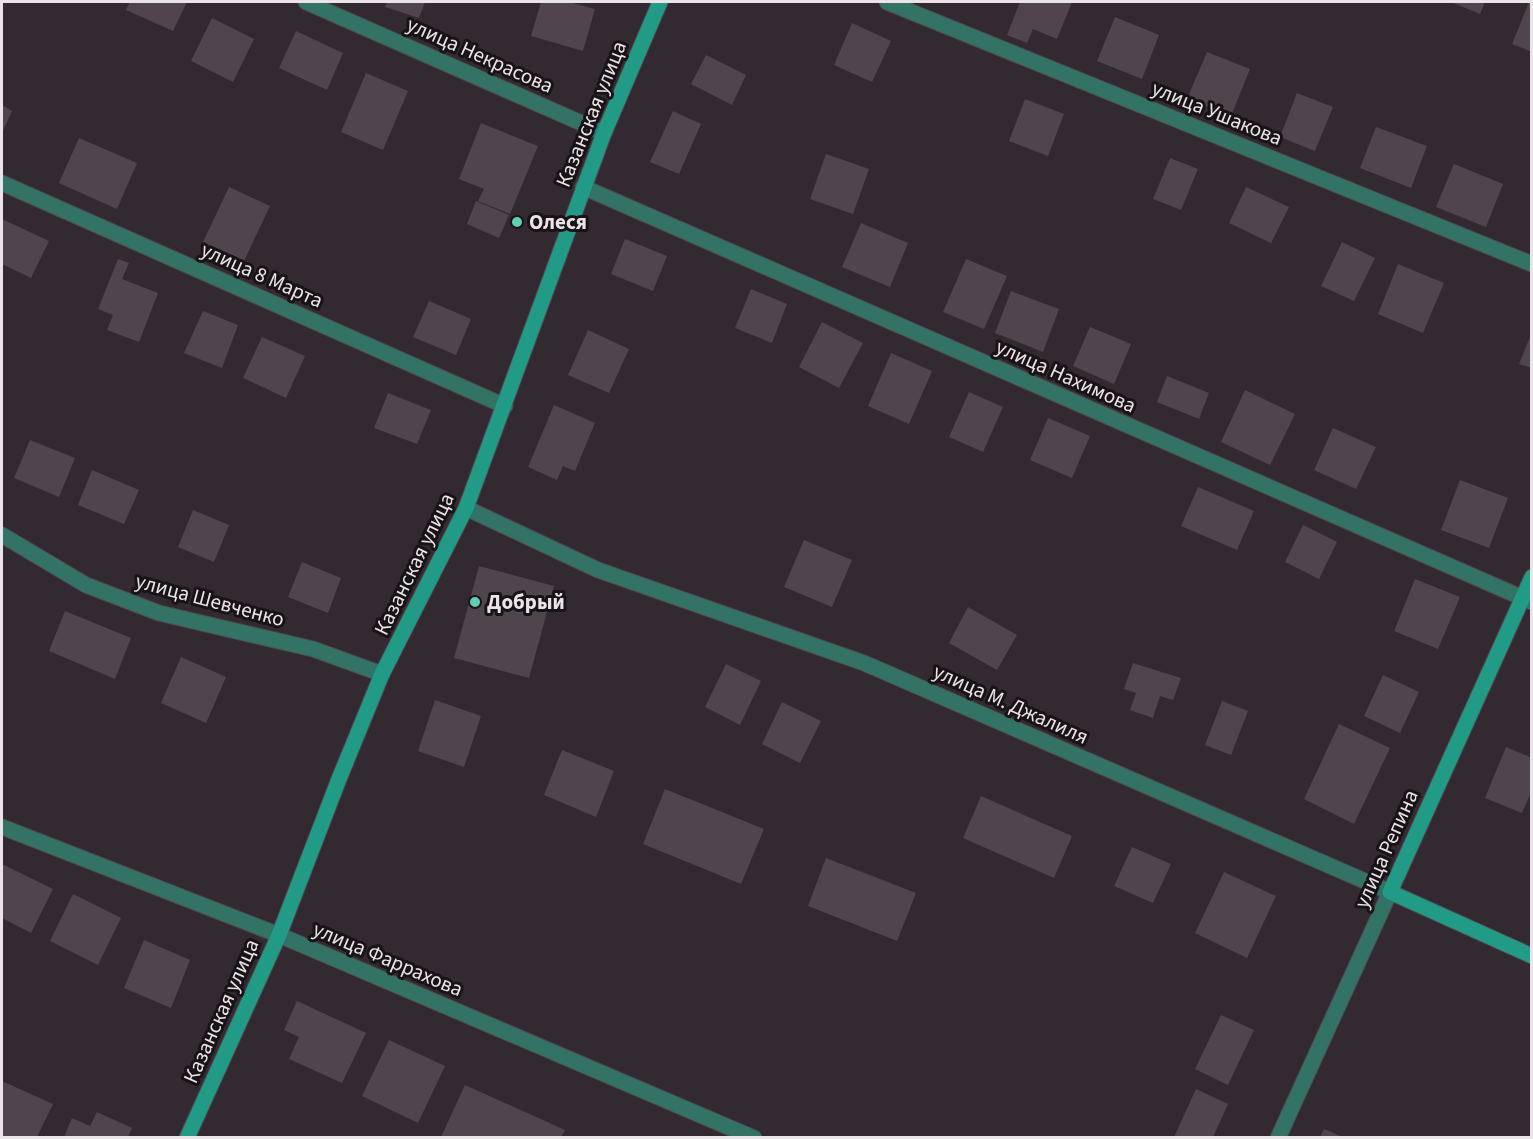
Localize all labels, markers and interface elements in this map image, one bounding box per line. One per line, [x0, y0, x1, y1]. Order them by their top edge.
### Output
street label: улица Некрасова [402, 9, 558, 101]
street label: Казанская улица [548, 36, 634, 192]
street label: улица Ушакова [1147, 73, 1287, 153]
place label: Олеся [529, 207, 587, 237]
marker: Олеся [510, 215, 524, 229]
street label: улица 8 Марта [196, 235, 328, 315]
street label: улица Нахимова [991, 332, 1141, 420]
street label: Казанская улица [367, 488, 461, 640]
street label: улица Шевченко [132, 566, 288, 634]
place label: Добрый [487, 587, 565, 617]
marker: Добрый [468, 595, 482, 609]
street label: улица М. Джалиля [929, 656, 1093, 752]
street label: улица Репина [1346, 785, 1426, 913]
street label: улица Фаррахова [308, 914, 468, 1004]
street label: Казанская улица [176, 934, 266, 1088]

